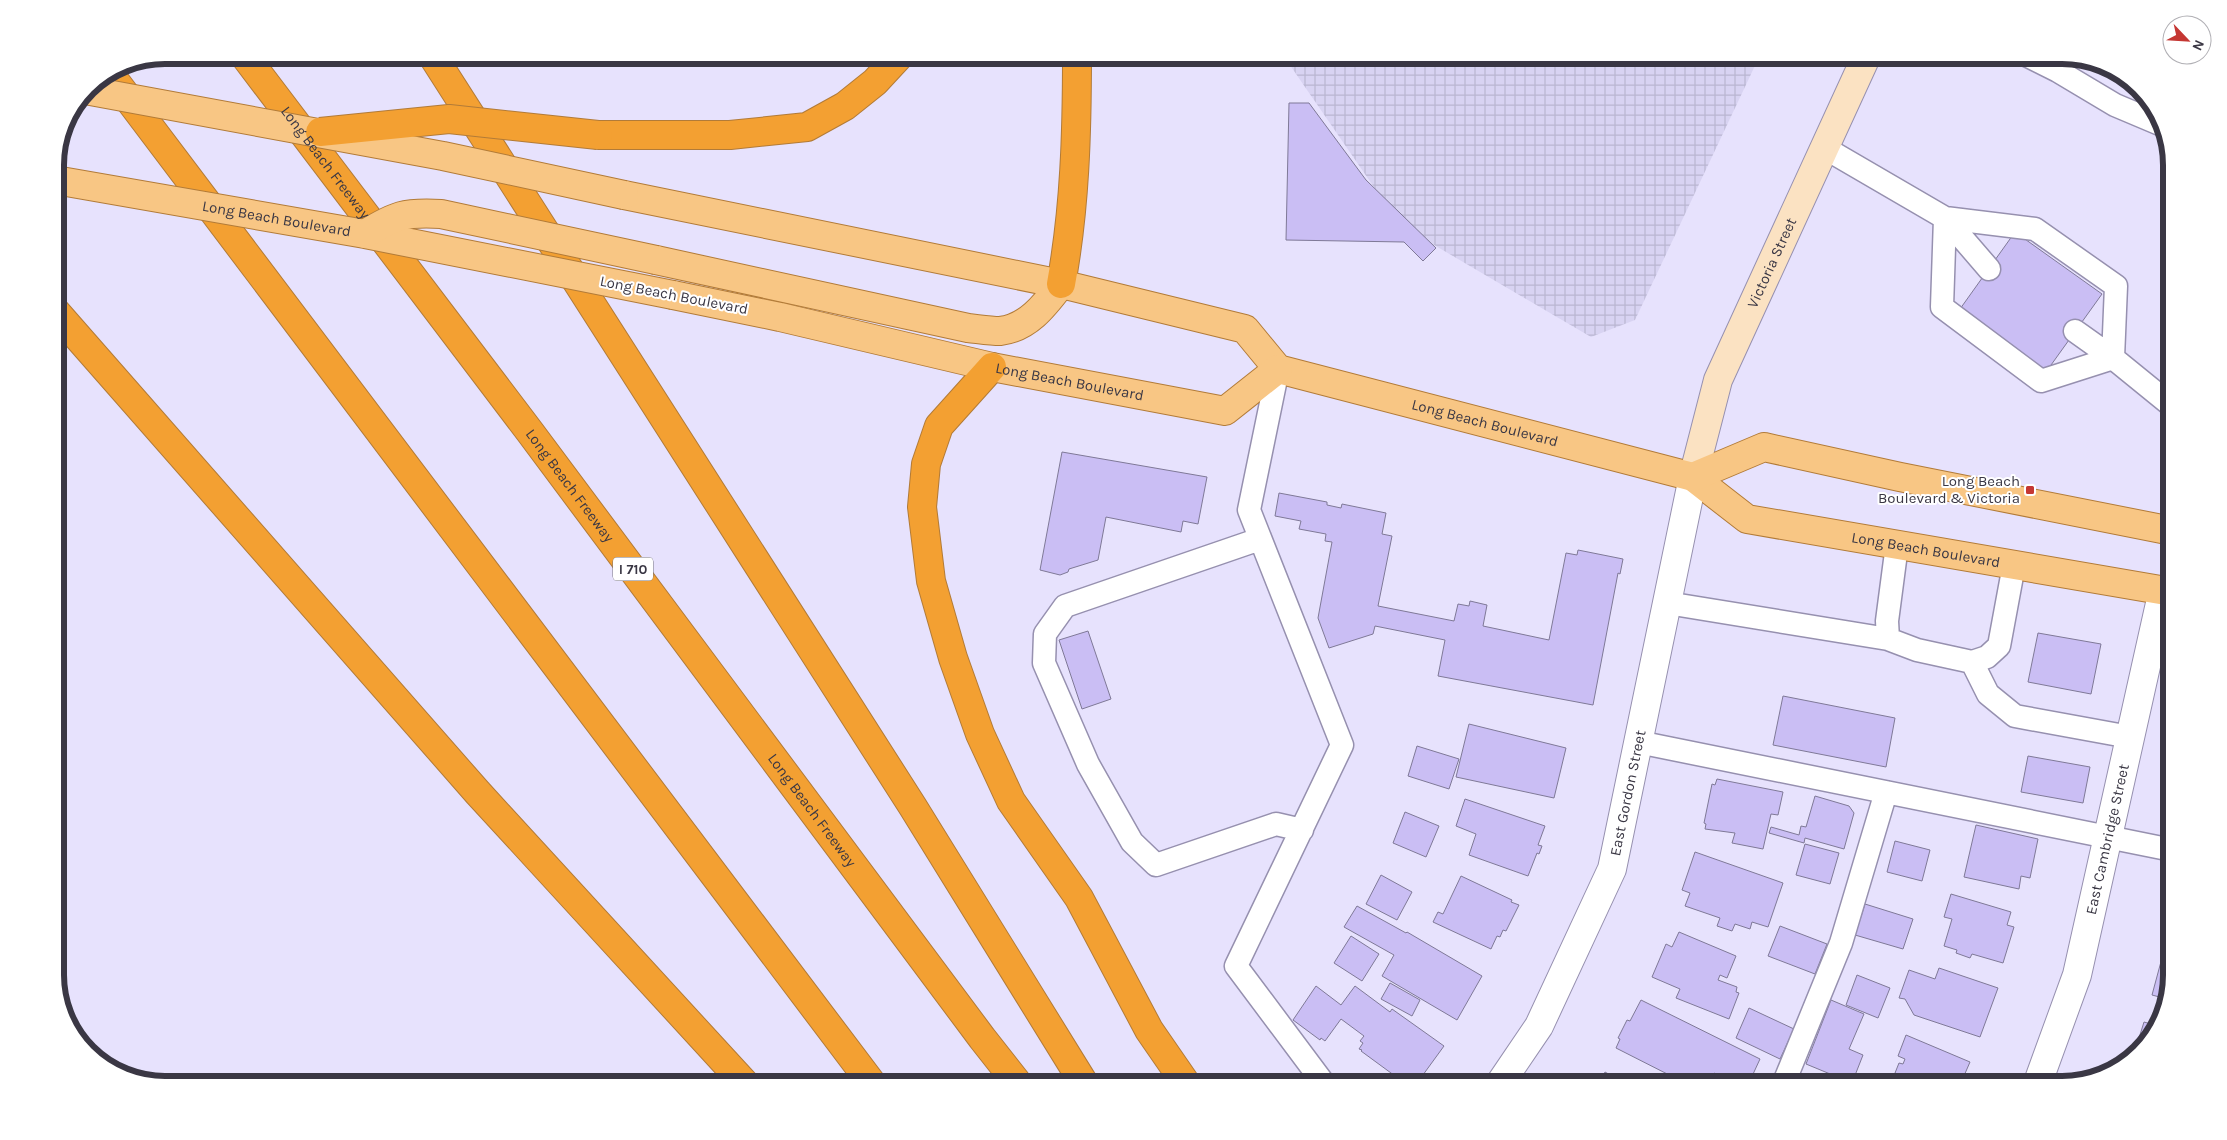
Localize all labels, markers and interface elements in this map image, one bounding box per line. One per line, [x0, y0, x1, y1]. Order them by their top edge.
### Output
north arrow [2162, 15, 2212, 65]
text: N [2189, 37, 2208, 53]
street label: Long Beach Freeway [277, 103, 374, 223]
street label: Long Beach Boulevard [201, 197, 352, 240]
street label: Victoria Street [1743, 215, 1800, 311]
street label: Long Beach Boulevard [598, 272, 750, 318]
street label: Long Beach Boulevard [994, 359, 1145, 404]
street label: Long Beach Boulevard [1410, 395, 1560, 451]
street label: Long Beach Freeway [522, 425, 618, 546]
place label: Long Beach Boulevard & Victoria [1878, 472, 2020, 507]
marker: Long Beach Boulevard & Victoria [2024, 484, 2036, 496]
street label: Long Beach Boulevard [1850, 528, 2002, 571]
road number: I 710 [613, 558, 653, 580]
street label: East Gordon Street [1606, 728, 1650, 858]
street label: Long Beach Freeway [764, 750, 860, 870]
street label: East Cambridge Street [2082, 762, 2133, 916]

